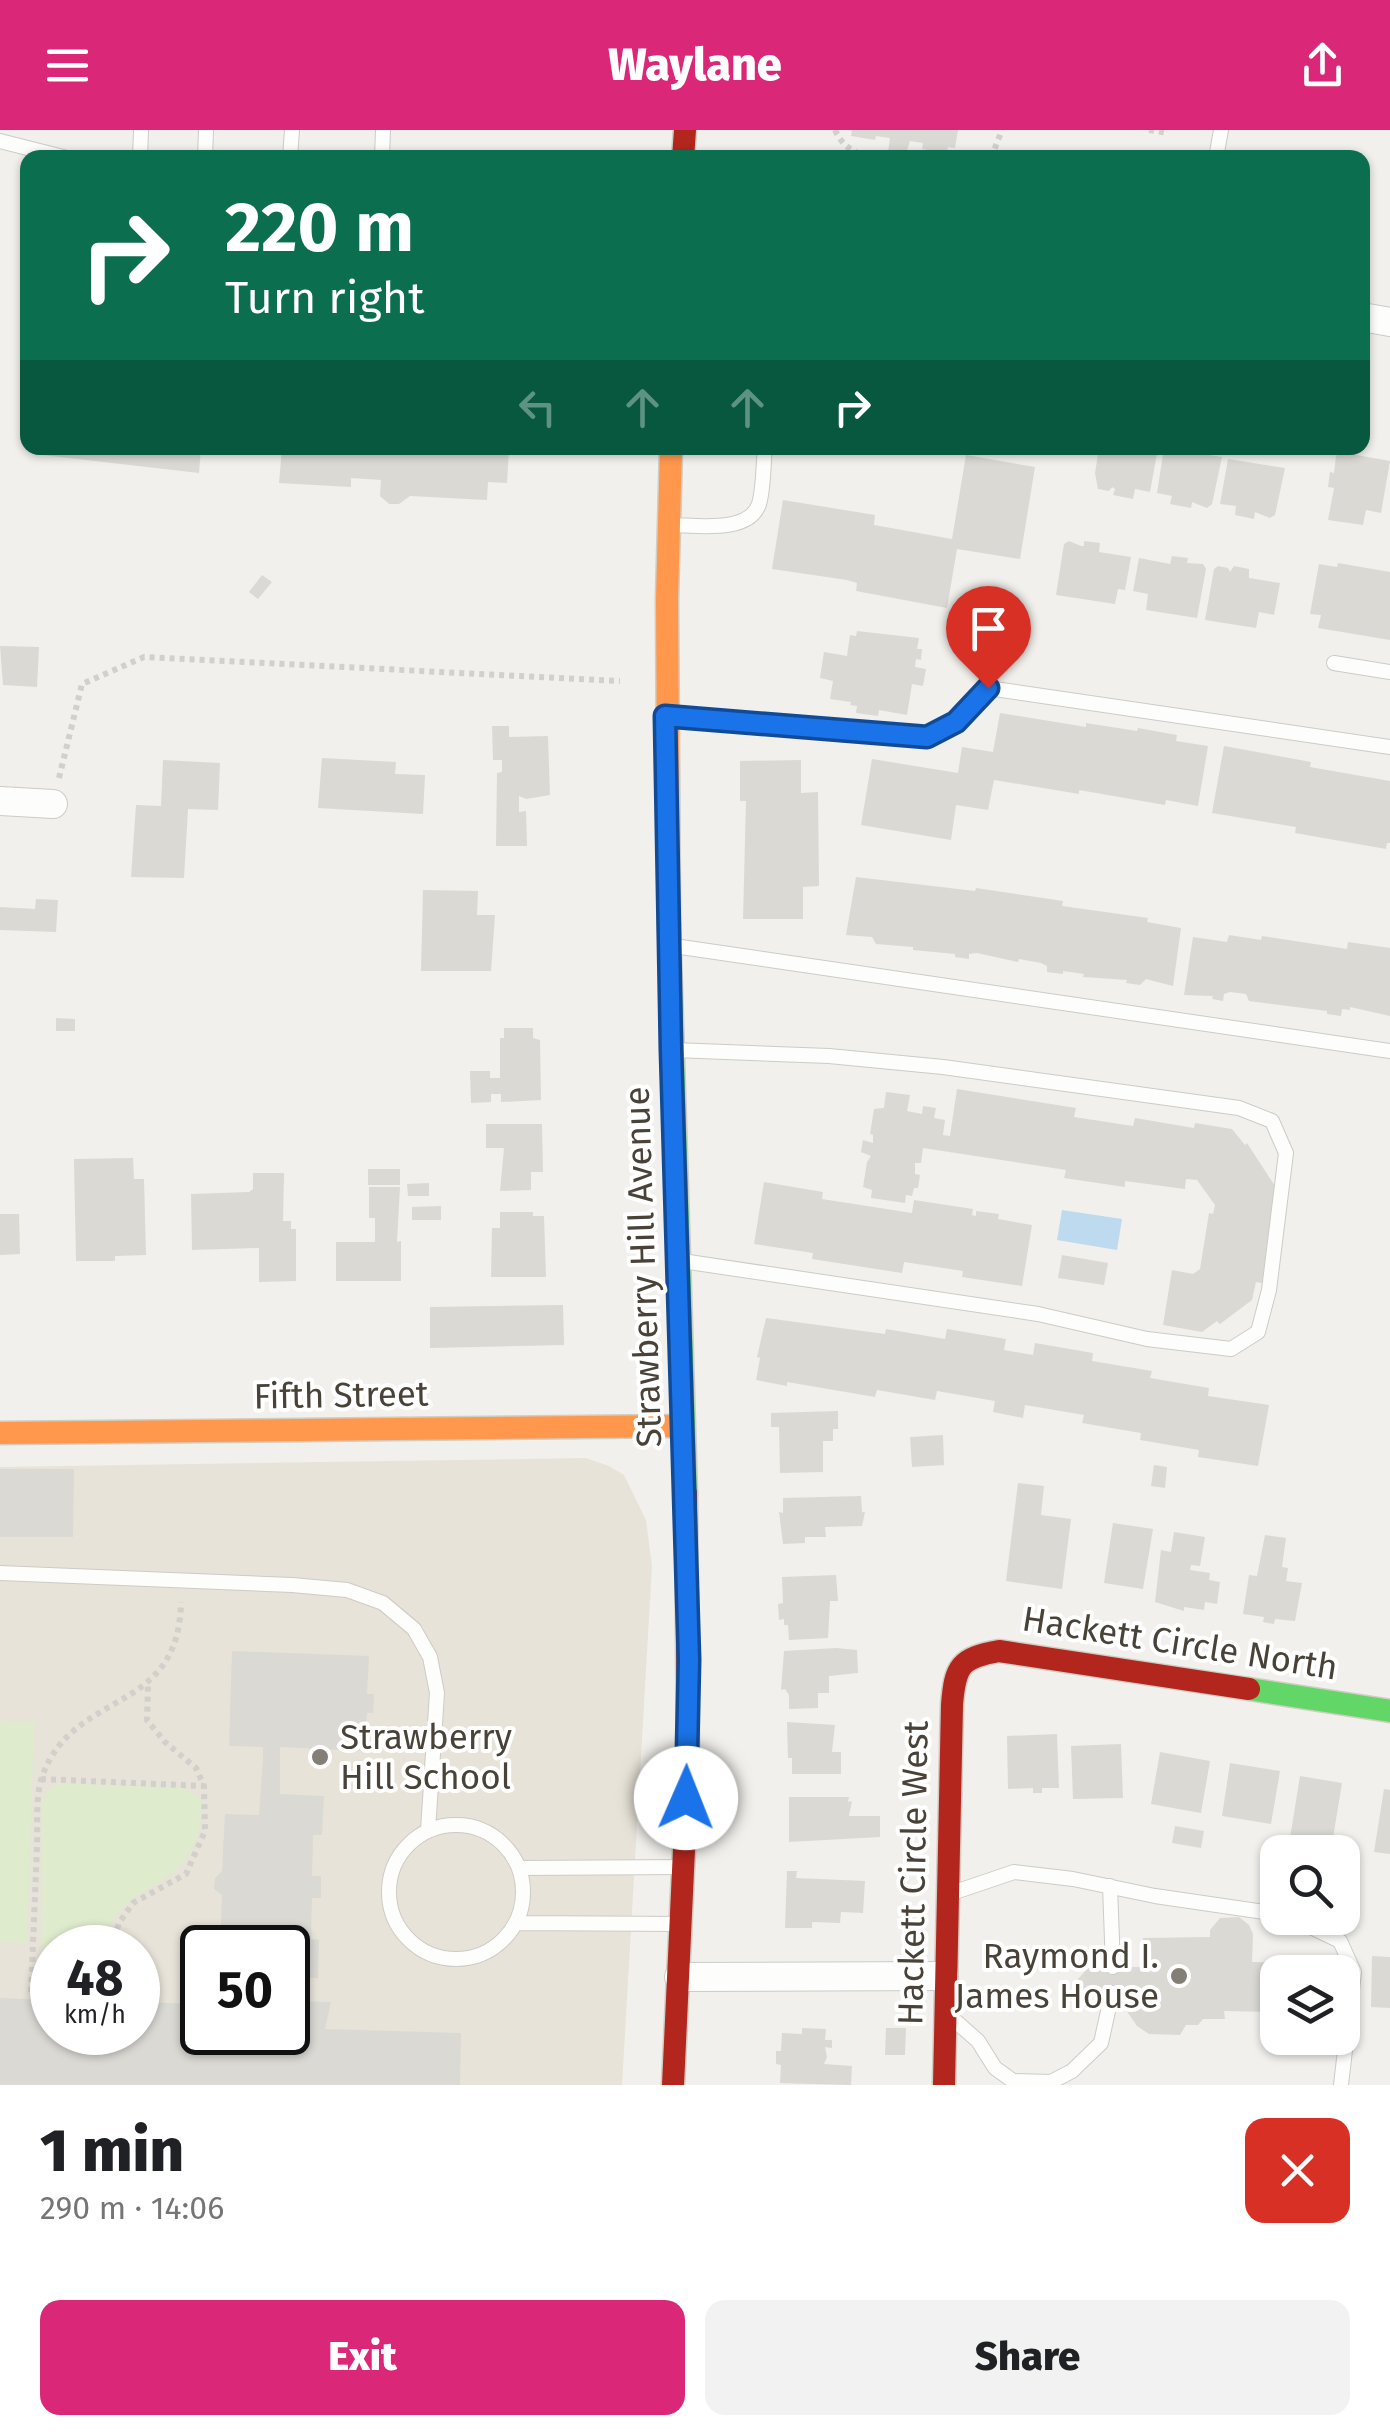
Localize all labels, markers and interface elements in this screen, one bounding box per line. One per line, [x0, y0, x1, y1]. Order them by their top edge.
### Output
icon: menu [40, 38, 95, 93]
text: Waylane [608, 38, 782, 92]
icon: share [1295, 38, 1350, 93]
text: 220 m [225, 186, 414, 270]
icon: right [60, 190, 190, 320]
text: Turn right [225, 271, 424, 325]
icon: left [510, 380, 565, 435]
icon: ahead [615, 380, 670, 435]
icon: ahead [720, 380, 775, 435]
icon: right [825, 380, 880, 435]
pin [946, 586, 1031, 689]
icon: arrive [961, 601, 1016, 656]
street label: Strawberry Hill Avenue [616, 1086, 670, 1448]
street label: Fifth Street [253, 1372, 429, 1418]
street label: Hackett Circle North [1019, 1597, 1341, 1689]
place label: Strawberry Hill School [340, 1716, 512, 1798]
street label: Hackett Circle West [889, 1720, 937, 2026]
marker: Strawberry Hill School [309, 1746, 331, 1768]
position arrow [634, 1746, 738, 1850]
map controls [1260, 1835, 1360, 2055]
button: search [1260, 1835, 1360, 1935]
speed limit sign: 50 [180, 1925, 310, 2055]
place label: Raymond I. James House [955, 1935, 1159, 2017]
text: 48 [66, 1948, 124, 2008]
button: layers [1260, 1955, 1360, 2055]
marker: Raymond I. James House [1168, 1965, 1190, 1987]
text: km/h [64, 2000, 126, 2030]
text: 1 min [40, 2115, 184, 2187]
button: close [1245, 2118, 1350, 2223]
text: 290 m · 14:06 [40, 2189, 224, 2227]
button: Exit [40, 2300, 685, 2415]
button: Share [705, 2300, 1350, 2415]

